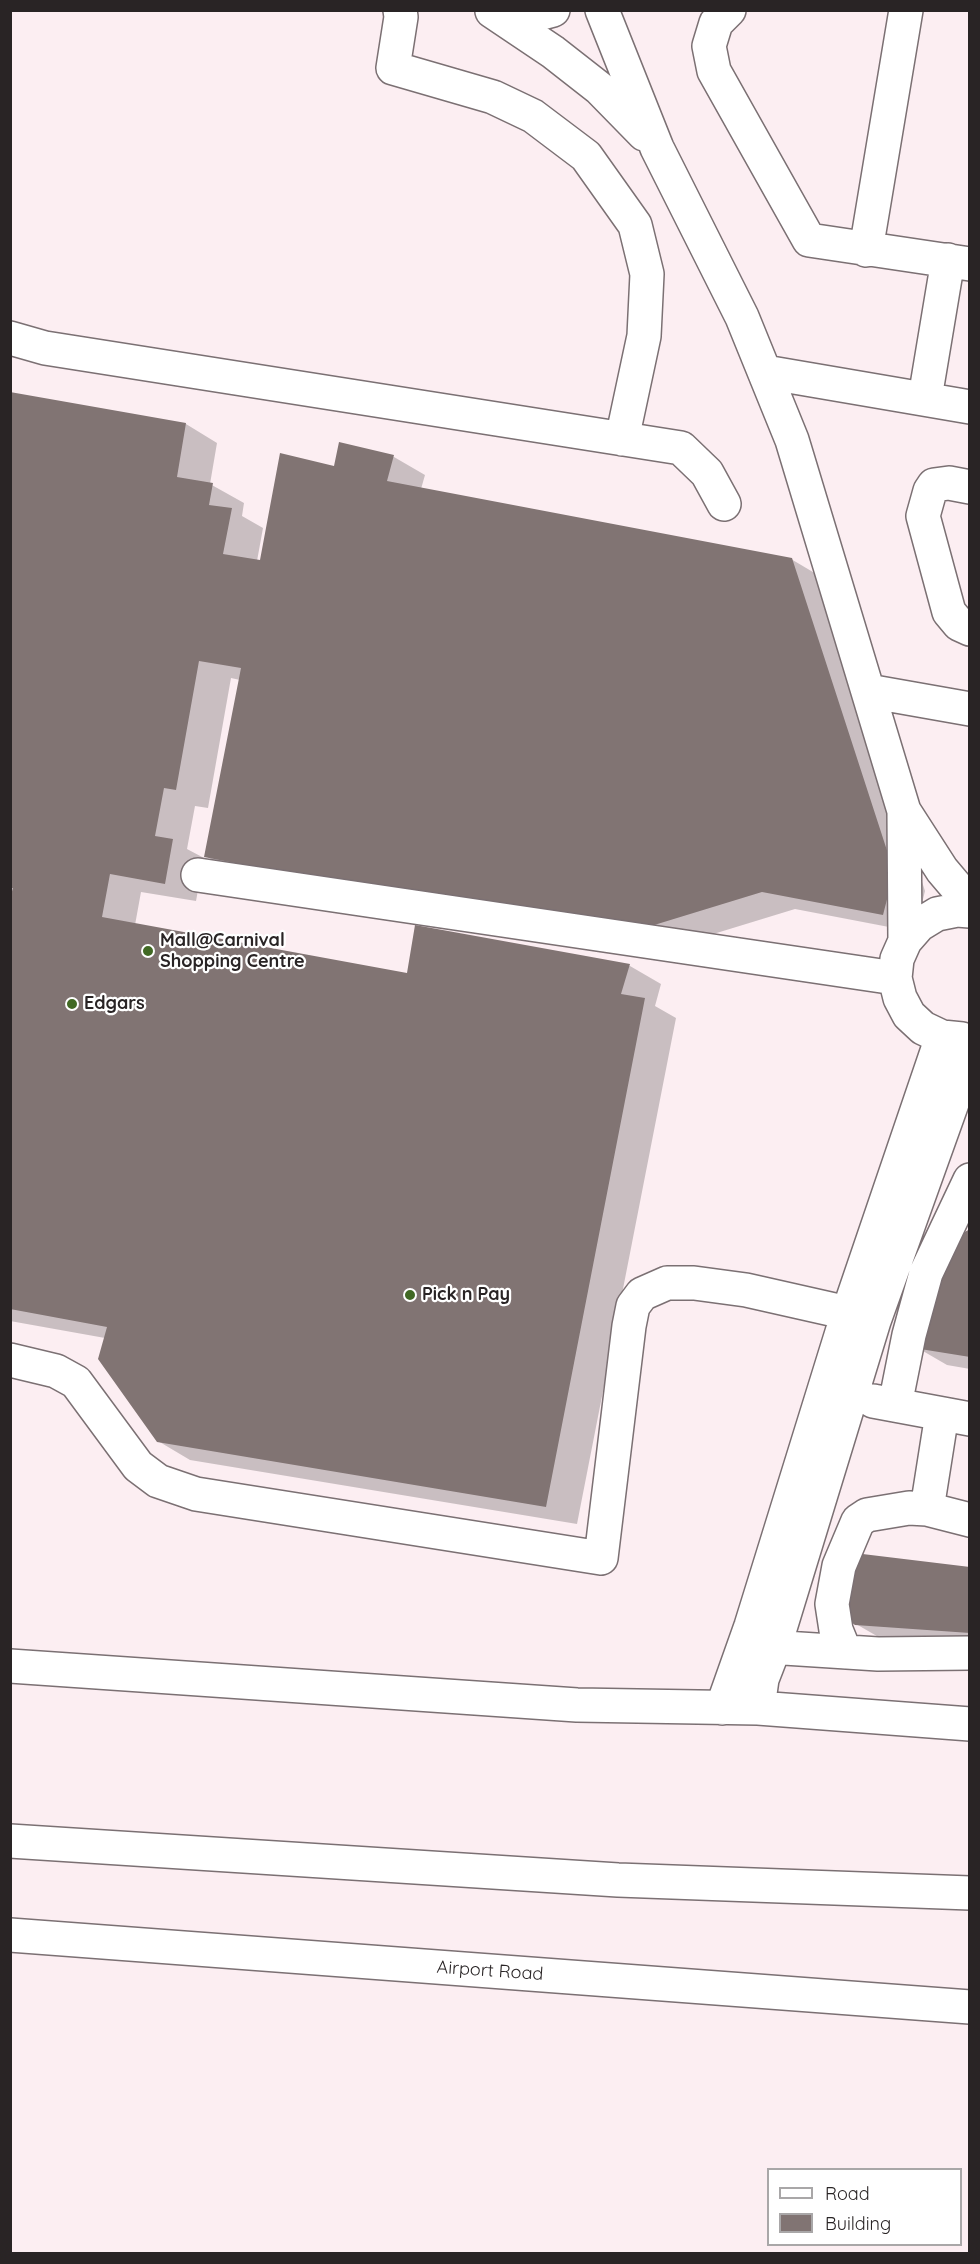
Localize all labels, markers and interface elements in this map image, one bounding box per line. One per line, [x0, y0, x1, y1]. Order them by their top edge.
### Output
place label: Mall@Carnival Shopping Centre [160, 930, 305, 972]
marker: Mall@Carnival Shopping Centre [141, 944, 155, 958]
place label: Edgars [84, 993, 145, 1015]
marker: Edgars [65, 997, 79, 1011]
place label: Pick n Pay [422, 1284, 510, 1306]
marker: Pick n Pay [403, 1288, 417, 1302]
street label: Airport Road [436, 1957, 544, 1985]
legend [767, 2168, 962, 2246]
text: Road [825, 2182, 870, 2205]
text: Building [825, 2212, 891, 2235]

